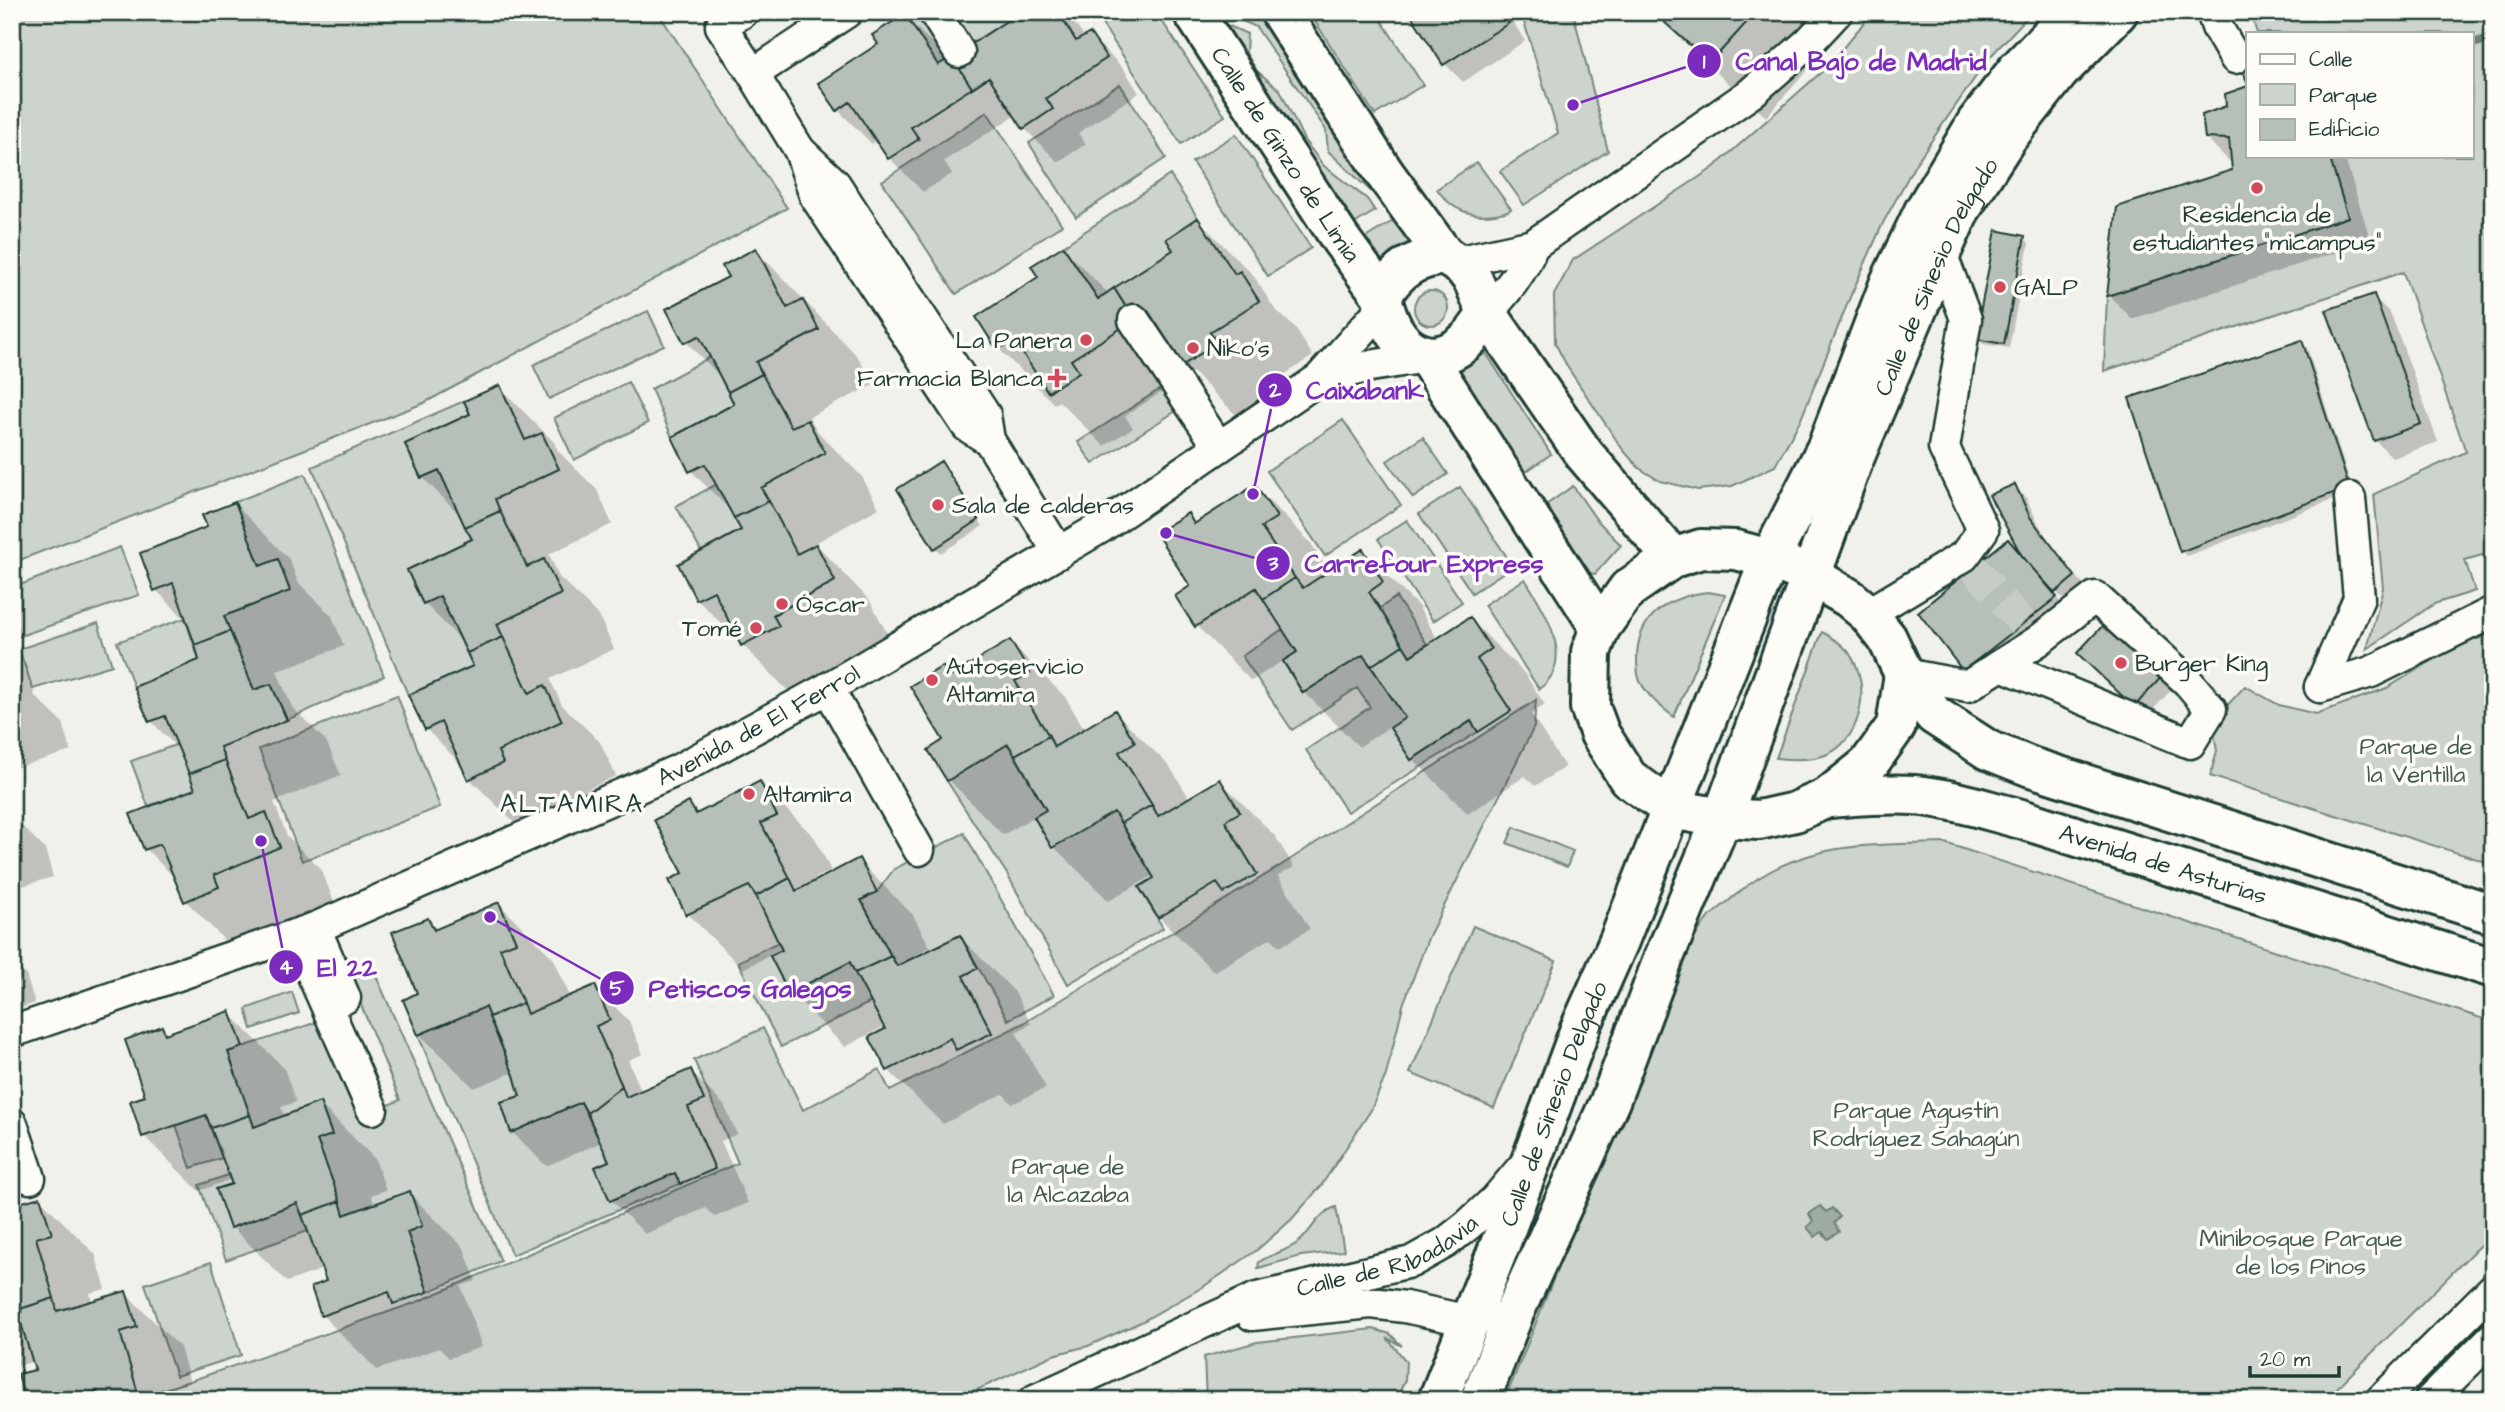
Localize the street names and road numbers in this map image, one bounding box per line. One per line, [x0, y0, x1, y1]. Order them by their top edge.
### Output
street label: Calle de Ginzo de Limia [1202, 41, 1368, 270]
street label: Calle de Sinesio Delgado [1866, 151, 2008, 401]
street label: Avenida de El Ferrol [652, 657, 866, 795]
street label: Avenida de Asturias [2055, 816, 2271, 914]
street label: Calle de Sinesio Delgado [1492, 976, 1617, 1231]
street label: Calle de Ribadavia [1293, 1208, 1486, 1306]

